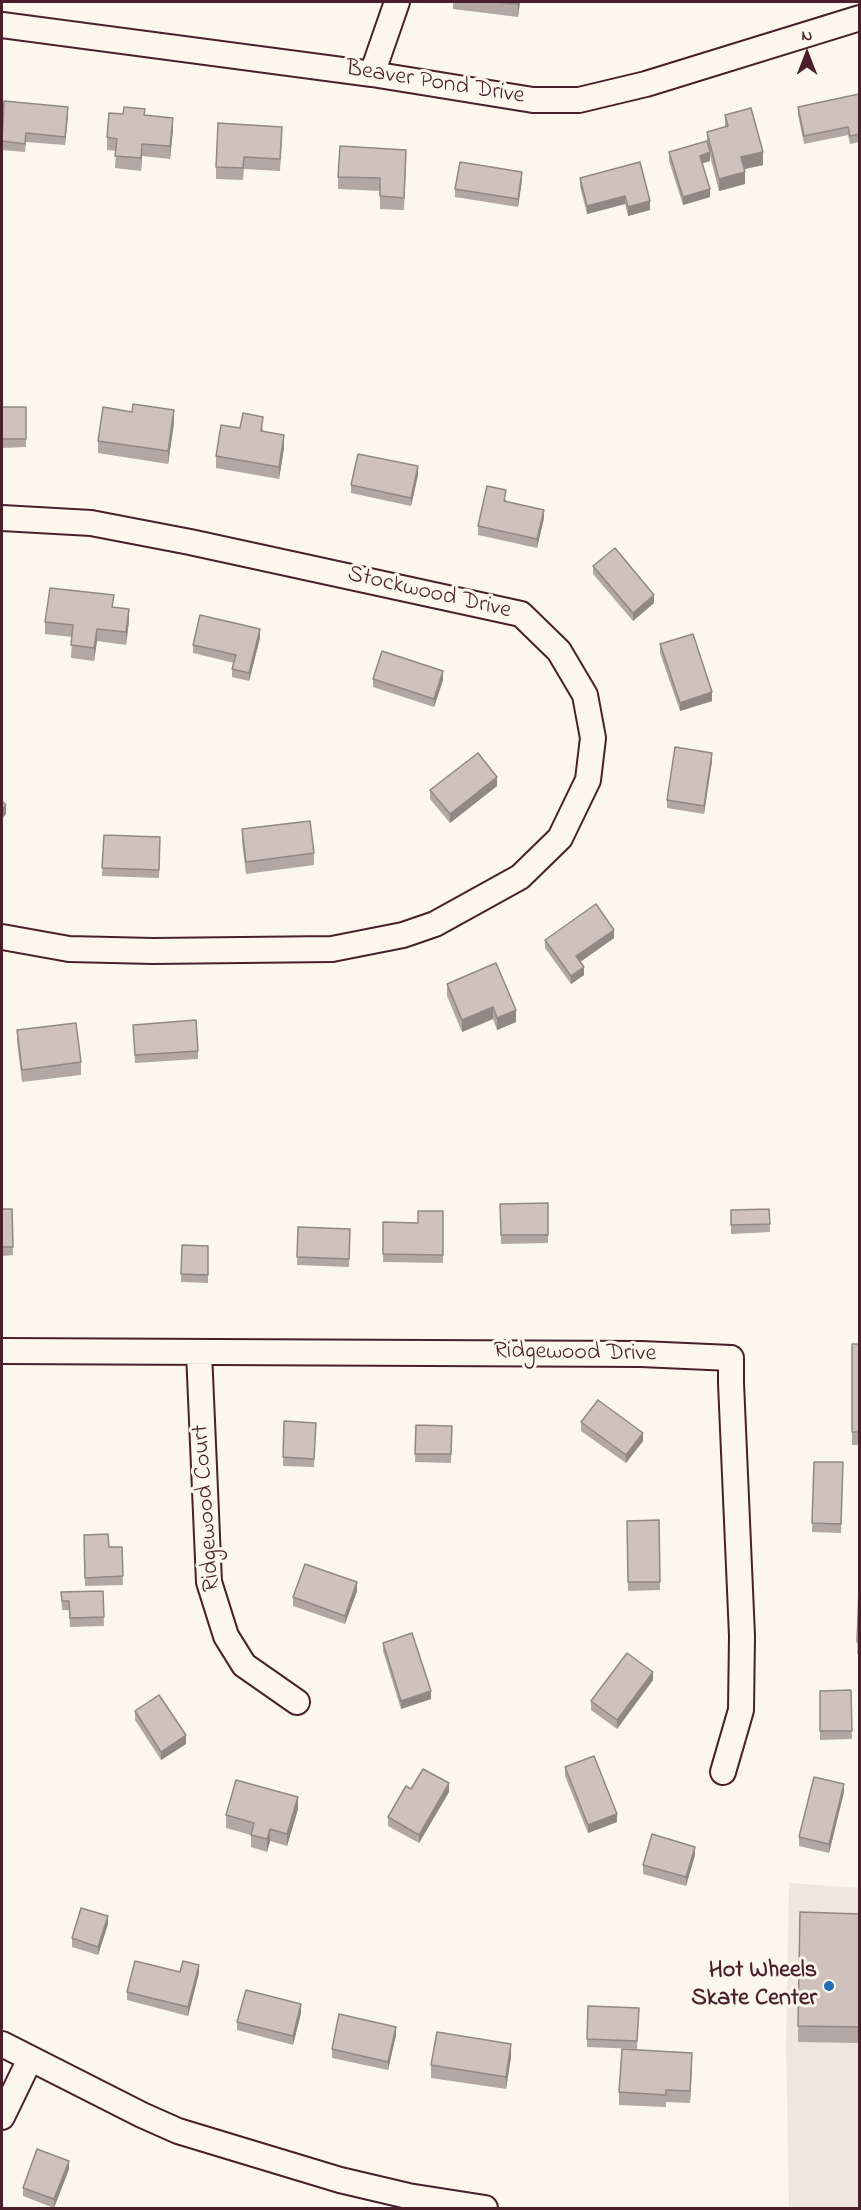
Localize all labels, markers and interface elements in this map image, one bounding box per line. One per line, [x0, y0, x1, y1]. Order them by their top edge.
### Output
north arrow [777, 24, 837, 84]
text: N [802, 24, 812, 48]
street label: Beaver Pond Drive [344, 56, 526, 112]
street label: Stockwood Drive [344, 561, 514, 627]
street label: Ridgewood Drive [493, 1338, 657, 1370]
street label: Ridgewood Court [188, 1423, 228, 1593]
place label: Hot Wheels Skate Center [691, 1958, 817, 2014]
marker: Hot Wheels Skate Center [822, 1979, 836, 1993]

